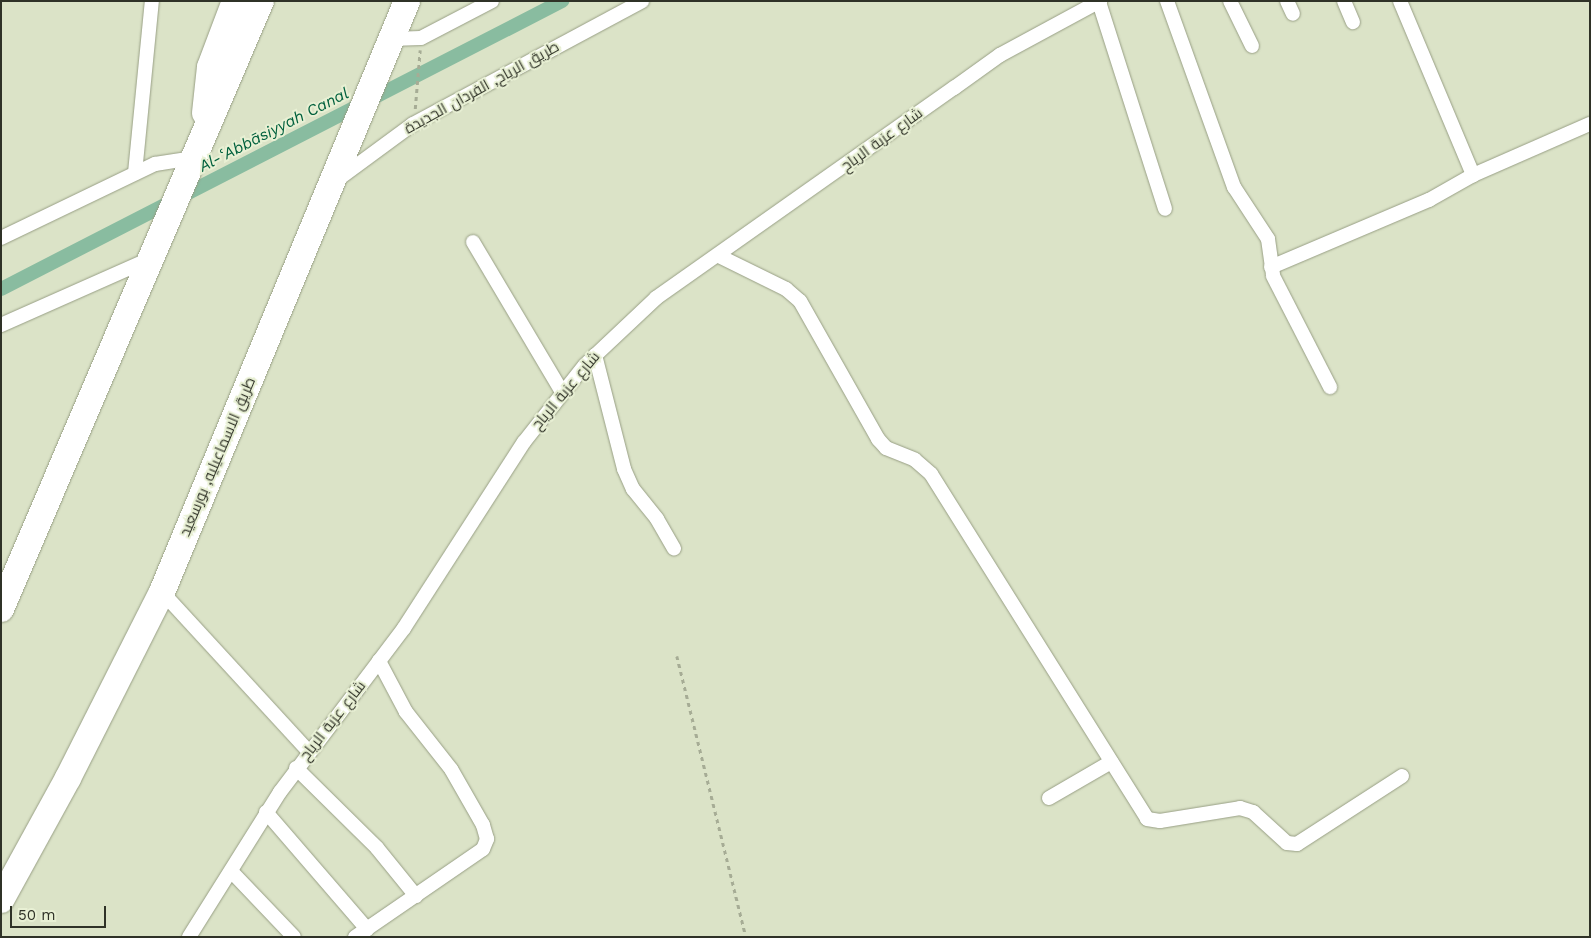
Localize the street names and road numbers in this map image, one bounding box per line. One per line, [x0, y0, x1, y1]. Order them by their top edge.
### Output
street label: طريق الرياح, الفردان الجديدة [401, 38, 563, 138]
street label: شارع عزبة الرياح [838, 104, 926, 176]
street label: شارع عزبة الرياح [528, 348, 604, 434]
street label: طريق الاسماعيليه, بورسعيد [176, 375, 260, 539]
street label: شارع عزبة الرياح [296, 678, 370, 764]

